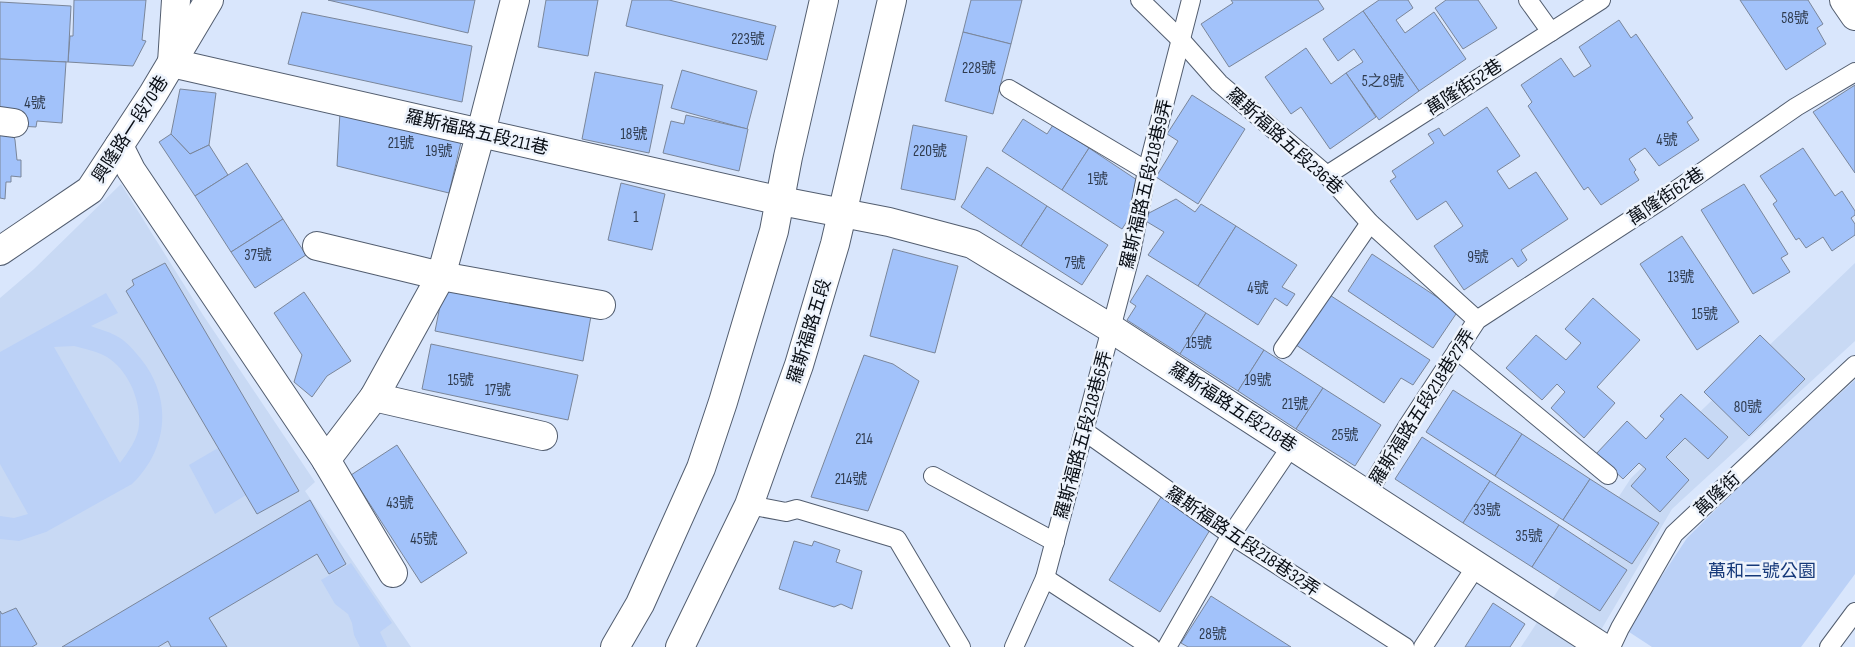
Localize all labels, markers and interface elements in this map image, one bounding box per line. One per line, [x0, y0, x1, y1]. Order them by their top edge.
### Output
house number: 58號 [1781, 9, 1809, 28]
house number: 223號 [731, 30, 765, 49]
street label: 萬隆街52巷 [1422, 55, 1506, 120]
house number: 228號 [962, 59, 996, 78]
street label: 興隆路一段70巷 [88, 72, 173, 187]
house number: 5之8號 [1362, 72, 1404, 91]
street label: 羅斯福路五段236巷 [1222, 84, 1347, 199]
house number: 4號 [24, 94, 46, 113]
street label: 羅斯福路五段218巷9弄 [1117, 97, 1176, 271]
street label: 羅斯福路五段211巷 [403, 106, 550, 159]
house number: 18號 [621, 125, 647, 144]
house number: 4號 [1656, 131, 1678, 150]
house number: 21號 [388, 134, 414, 153]
house number: 19號 [426, 142, 452, 161]
house number: 220號 [913, 142, 947, 161]
street label: 萬隆街62巷 [1624, 163, 1708, 230]
house number: 1號 [1088, 170, 1108, 189]
house number: 1 [633, 208, 639, 227]
house number: 37號 [244, 246, 272, 265]
house number: 9號 [1467, 248, 1489, 267]
house number: 7號 [1064, 254, 1086, 273]
house number: 13號 [1668, 268, 1694, 287]
street label: 羅斯福路五段 [784, 276, 835, 386]
house number: 4號 [1247, 279, 1269, 298]
house number: 15號 [1692, 305, 1718, 324]
street label: 羅斯福路五段218巷27弄 [1366, 325, 1479, 489]
house number: 15號 [1186, 334, 1212, 353]
street label: 羅斯福路五段218巷6弄 [1051, 349, 1116, 522]
street label: 羅斯福路五段218巷 [1165, 358, 1300, 456]
house number: 15號 [448, 371, 474, 390]
house number: 19號 [1245, 371, 1271, 390]
house number: 17號 [485, 381, 511, 400]
house number: 21號 [1282, 395, 1308, 414]
house number: 80號 [1734, 398, 1762, 417]
house number: 25號 [1331, 426, 1359, 445]
house number: 214 [855, 430, 873, 449]
street label: 萬隆街 [1690, 468, 1744, 520]
house number: 214號 [835, 470, 867, 489]
street label: 羅斯福路五段218巷32弄 [1162, 482, 1323, 601]
house number: 43號 [386, 494, 414, 513]
house number: 33號 [1473, 501, 1501, 520]
house number: 35號 [1515, 527, 1543, 546]
house number: 45號 [410, 530, 438, 549]
park label: 萬和二號公園 [1708, 561, 1816, 582]
house number: 28號 [1199, 625, 1227, 644]

